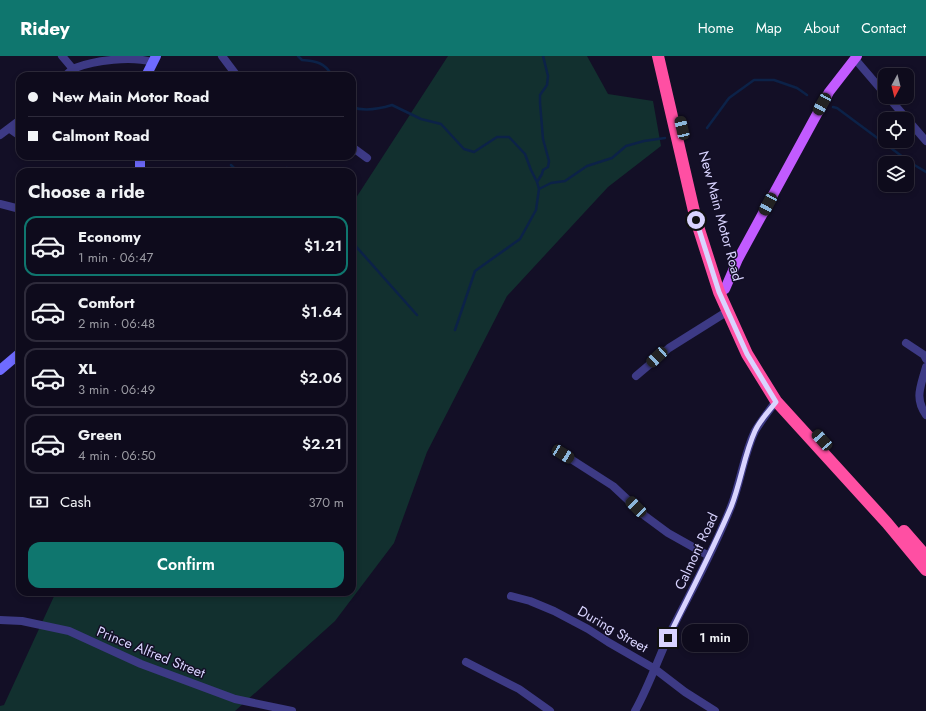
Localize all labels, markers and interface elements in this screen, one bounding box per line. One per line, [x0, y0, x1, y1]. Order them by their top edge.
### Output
text: Ridey [20, 15, 70, 42]
text: Home [698, 18, 734, 38]
text: Map [756, 18, 782, 38]
text: About [804, 18, 839, 38]
text: Contact [861, 18, 906, 38]
north arrow [878, 68, 914, 104]
map controls [878, 68, 914, 192]
text: New Main Motor Road [52, 86, 209, 108]
car [811, 91, 833, 117]
button: locate [878, 112, 914, 148]
car [673, 115, 691, 141]
text: Calmont Road [52, 125, 150, 147]
street label: New Main Motor Road [694, 149, 748, 283]
button: layers [878, 156, 914, 192]
text: Choose a ride [28, 179, 145, 205]
car [757, 191, 779, 217]
route start [687, 211, 705, 229]
text: Economy [78, 226, 141, 248]
icon: car [30, 228, 66, 264]
text: $1.21 [304, 235, 342, 257]
text: 1 min · 06:47 [78, 248, 153, 267]
text: Comfort [78, 292, 135, 314]
icon: car [30, 294, 66, 330]
text: $1.64 [301, 301, 342, 323]
text: 2 min · 06:48 [78, 314, 155, 333]
car [644, 344, 670, 370]
text: XL [78, 358, 96, 380]
icon: car [30, 360, 66, 396]
text: $2.06 [299, 367, 342, 389]
text: 3 min · 06:49 [78, 380, 155, 399]
text: Green [78, 424, 122, 446]
icon: car [30, 426, 66, 462]
car [810, 427, 834, 453]
text: $2.21 [302, 433, 342, 455]
car [550, 443, 576, 465]
text: 4 min · 06:50 [78, 446, 156, 465]
icon: cash [28, 491, 50, 513]
text: Cash [60, 491, 91, 513]
text: 370 m [308, 493, 344, 512]
car [623, 494, 649, 520]
street label: Calmont Road [669, 509, 723, 593]
button: Confirm [28, 542, 344, 588]
street label: During Street [574, 601, 652, 658]
street label: Prince Alfred Street [94, 621, 209, 683]
callout: 1 min [682, 624, 748, 652]
text: 1 min [699, 628, 731, 647]
route end [659, 629, 677, 647]

